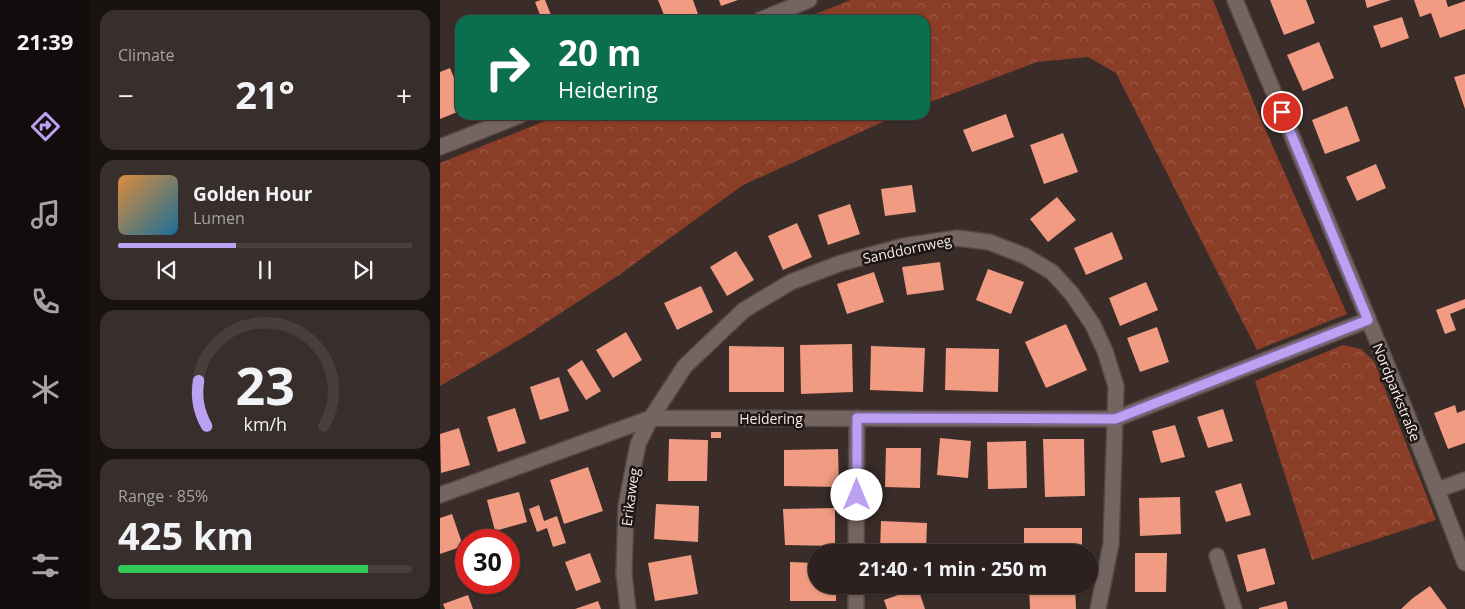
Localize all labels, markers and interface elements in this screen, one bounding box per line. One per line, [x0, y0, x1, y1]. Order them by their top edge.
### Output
text: 21:39 [17, 26, 73, 56]
text: 20 m [558, 29, 641, 76]
icon: right [475, 35, 540, 100]
text: Climate [118, 44, 175, 66]
text: 21° [235, 68, 295, 120]
text: Heidering [558, 74, 658, 104]
text: − [118, 76, 134, 114]
text: + [396, 76, 412, 114]
pin [1261, 91, 1303, 133]
icon: arrive [1268, 98, 1296, 126]
icon: directions [28, 109, 63, 144]
text: Golden Hour [193, 181, 312, 207]
icon: music [28, 197, 63, 232]
text: Lumen [193, 207, 245, 229]
street label: Sanddornweg [861, 230, 953, 268]
icon: previous [153, 256, 181, 284]
icon: pause [251, 256, 279, 284]
icon: next [349, 256, 377, 284]
icon: phone [28, 284, 63, 319]
street label: Nordparkstraße [1369, 340, 1425, 444]
text: 23 [235, 349, 295, 420]
icon: climate [28, 372, 63, 407]
street label: Heidering [739, 409, 803, 428]
text: km/h [243, 412, 287, 436]
icon: car [28, 460, 63, 495]
street label: Erikaweg [617, 466, 644, 527]
position arrow [830, 468, 882, 520]
text: Range · 85% [118, 485, 208, 507]
text: 425 km [118, 509, 254, 561]
speed limit sign: 30 [455, 529, 520, 594]
icon: filters [28, 548, 63, 583]
text: 21:40 · 1 min · 250 m [859, 556, 1047, 582]

